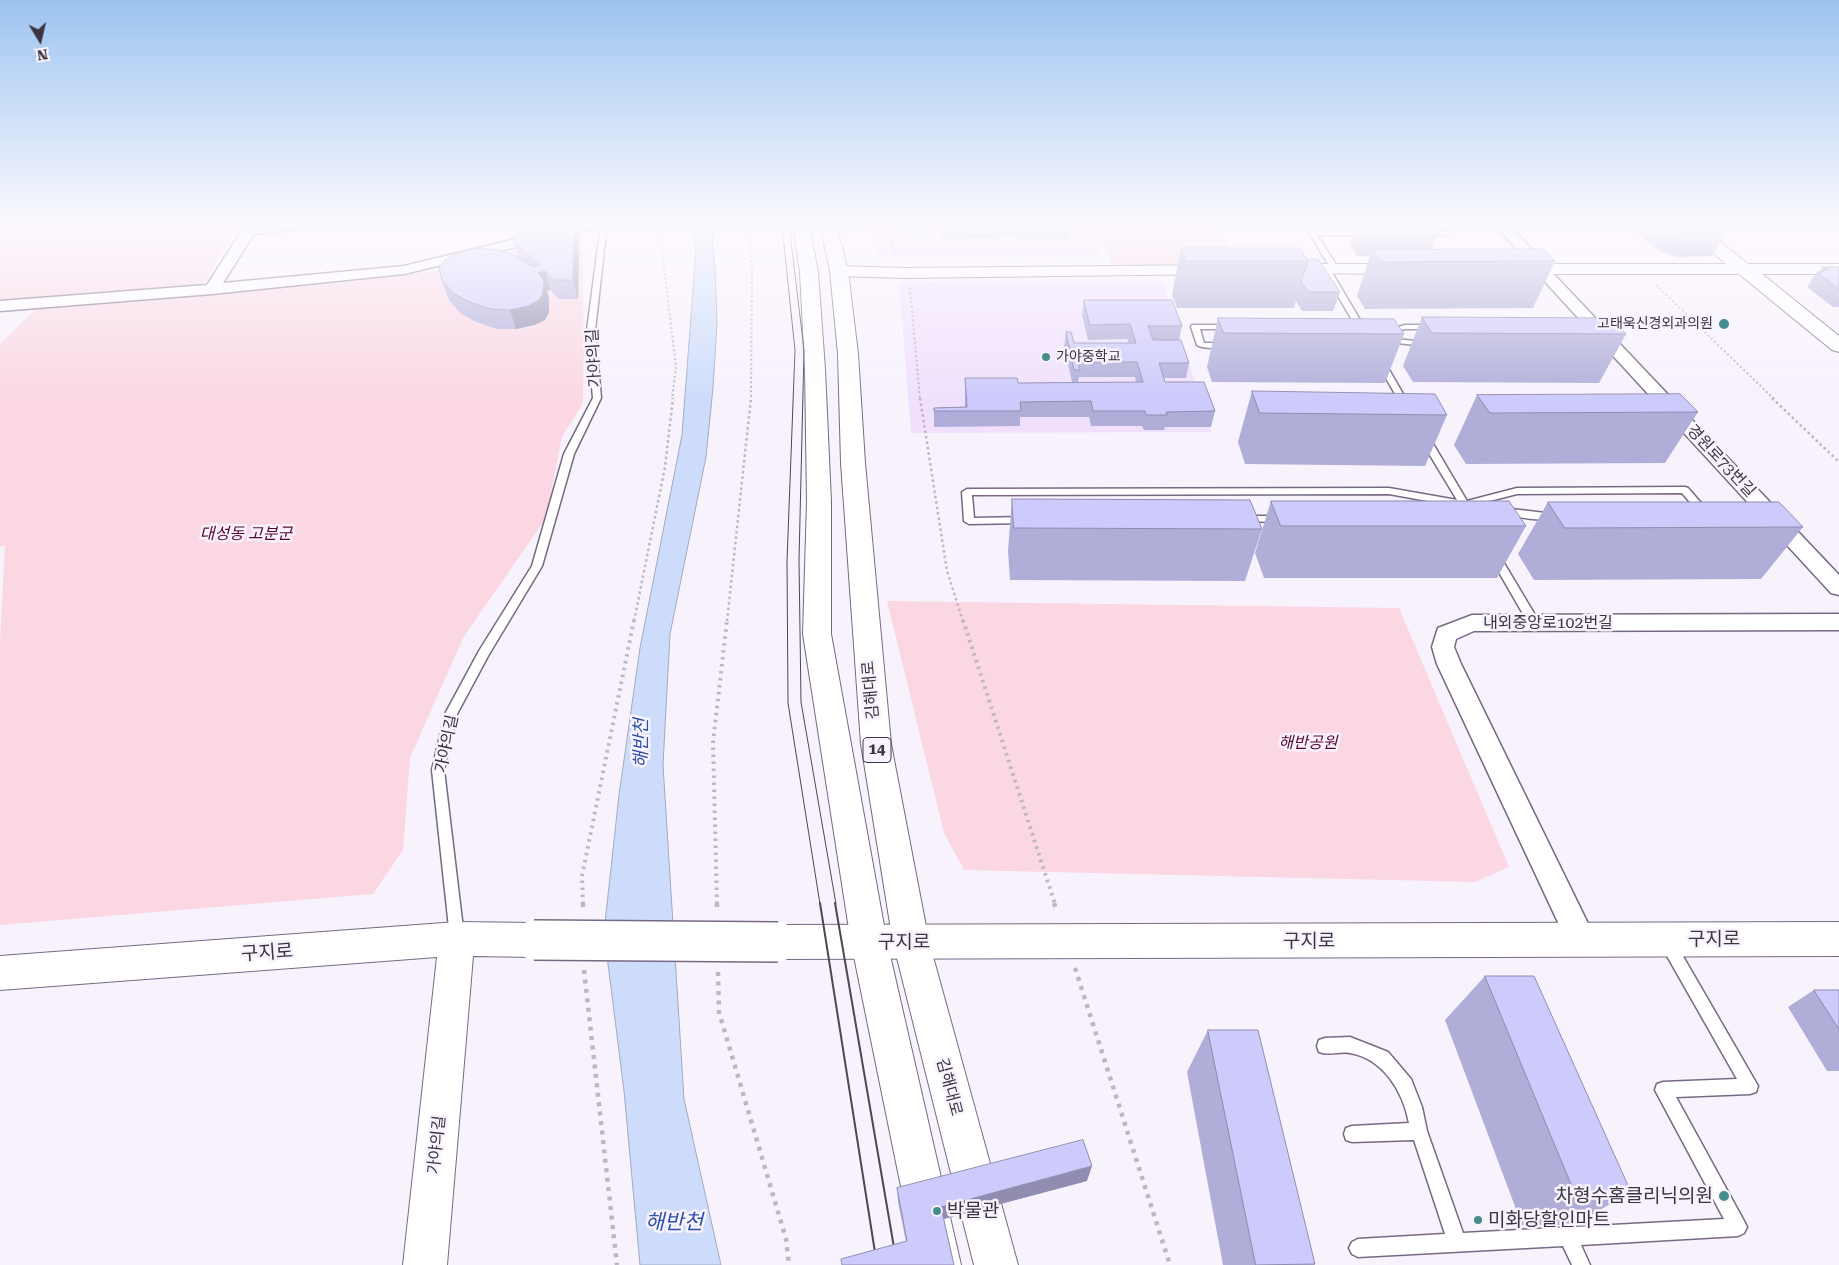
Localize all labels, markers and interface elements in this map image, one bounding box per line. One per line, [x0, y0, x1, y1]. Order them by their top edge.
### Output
north arrow [15, 15, 65, 65]
text: N [36, 46, 49, 64]
place label: 고태욱신경외과의원 [1597, 316, 1713, 332]
marker: 고태욱신경외과의원 [1717, 317, 1731, 331]
street label: 가야의길 [583, 328, 605, 388]
place label: 가야중학교 [1056, 349, 1120, 365]
marker: 가야중학교 [1040, 351, 1052, 363]
street label: 경원로73번길 [1683, 421, 1759, 501]
park label: 대성동 고분군 [200, 524, 292, 544]
street label: 내외중앙로102번길 [1483, 613, 1613, 633]
street label: 김해대로 [859, 660, 883, 720]
street label: 가야의길 [431, 713, 463, 775]
water label: 해반천 [631, 718, 653, 768]
park label: 해반공원 [1279, 733, 1337, 753]
road number: 14 [863, 738, 891, 762]
street label: 구지로 [1688, 928, 1740, 950]
street label: 구지로 [1283, 930, 1335, 952]
street label: 구지로 [878, 931, 930, 953]
street label: 구지로 [240, 940, 294, 966]
street label: 김해대로 [932, 1056, 966, 1118]
street label: 가야의길 [424, 1115, 450, 1175]
place label: 차형수홈클리닉의원 [1556, 1185, 1713, 1207]
marker: 차형수홈클리닉의원 [1717, 1189, 1731, 1203]
place label: 박물관 [947, 1200, 999, 1222]
marker: 박물관 [931, 1205, 943, 1217]
place label: 미화당할인마트 [1488, 1209, 1610, 1231]
water label: 해반천 [645, 1210, 703, 1236]
marker: 미화당할인마트 [1472, 1214, 1484, 1226]

